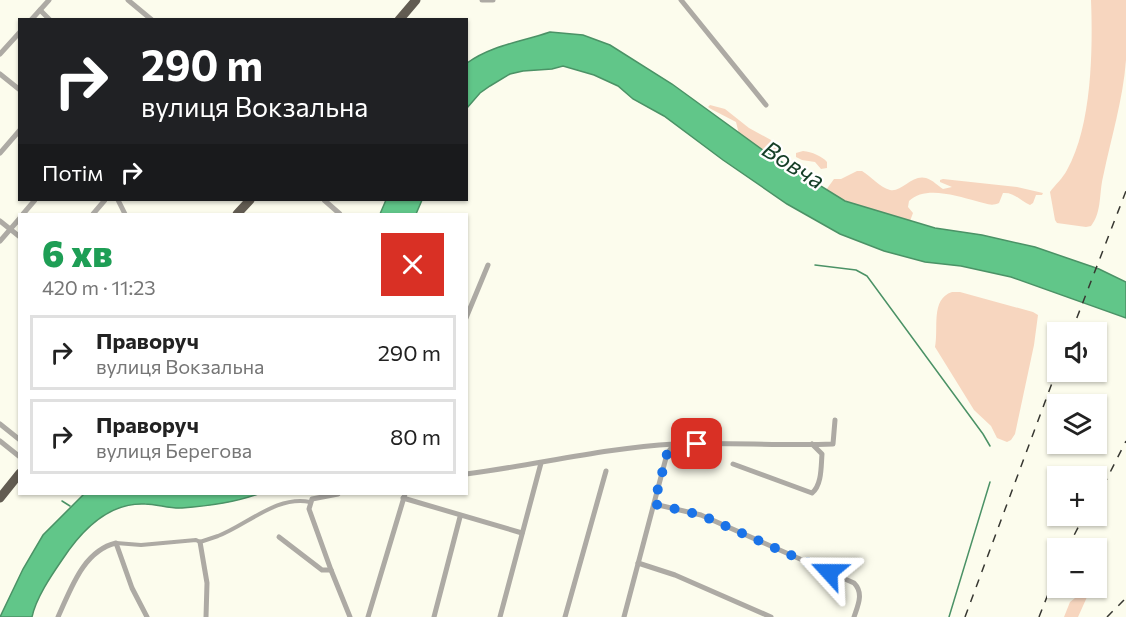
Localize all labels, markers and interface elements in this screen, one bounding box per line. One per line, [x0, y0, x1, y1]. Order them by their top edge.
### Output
text: 290 m [141, 38, 263, 90]
icon: right [42, 42, 120, 120]
text: вулиця Вокзальна [141, 90, 368, 123]
water label: Вовча [758, 134, 830, 194]
icon: right [115, 156, 148, 189]
text: Потім [42, 159, 103, 186]
text: 6 хв [42, 230, 112, 274]
button: close [381, 233, 444, 296]
text: 420 m · 11:23 [42, 275, 156, 299]
map controls [1047, 322, 1107, 598]
button: sound [1047, 322, 1107, 382]
text: Праворуч [96, 327, 199, 354]
icon: right [45, 336, 78, 369]
text: 290 m [378, 339, 441, 366]
text: вулиця Вокзальна [96, 354, 264, 378]
button: layers [1047, 394, 1107, 454]
text: Праворуч [96, 411, 199, 438]
pin [671, 418, 722, 469]
icon: right [45, 420, 78, 453]
text: 80 m [390, 423, 441, 450]
icon: arrive [680, 427, 713, 460]
text: вулиця Берегова [96, 438, 252, 462]
button: + [1047, 466, 1107, 526]
button: − [1047, 538, 1107, 598]
position arrow [797, 540, 861, 604]

